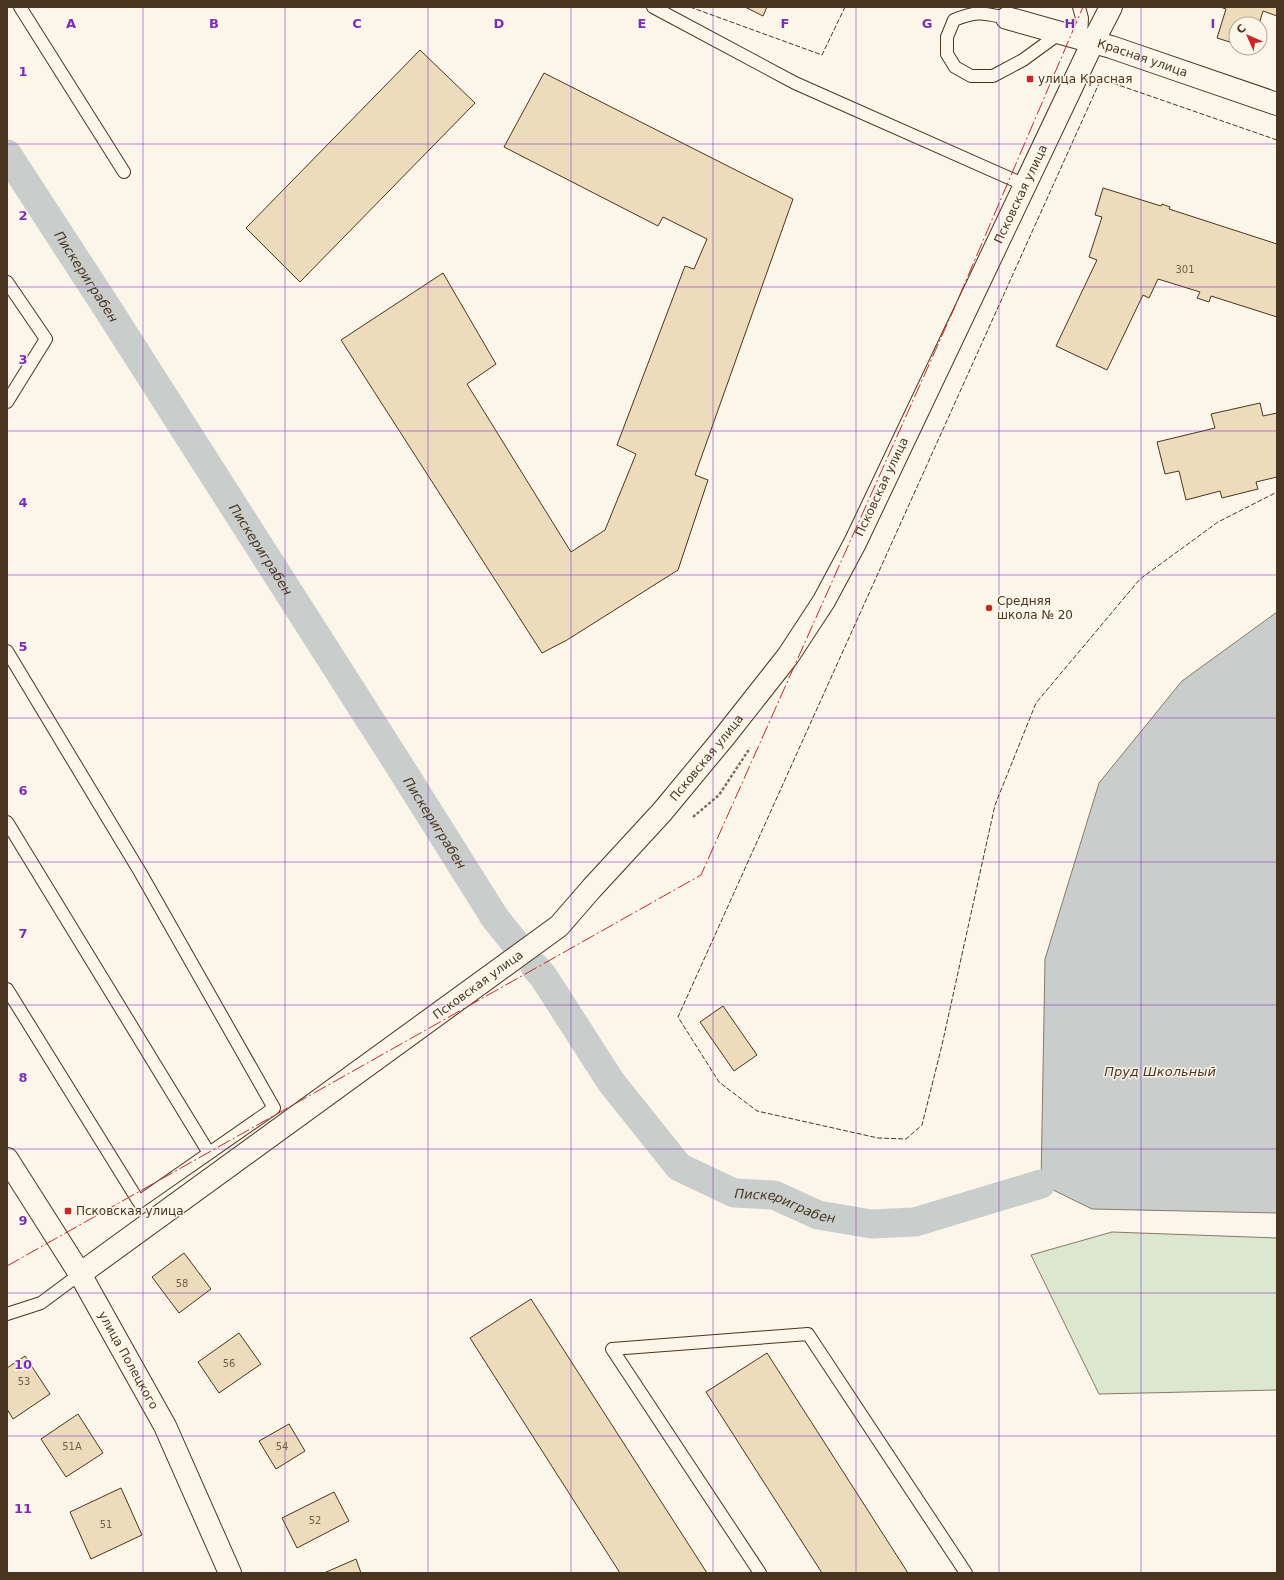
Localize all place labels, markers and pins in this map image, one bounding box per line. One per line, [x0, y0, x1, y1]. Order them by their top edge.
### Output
place label: улица Красная [1038, 72, 1132, 86]
marker: улица Красная [1025, 74, 1035, 84]
place label: Средняя школа № 20 [997, 594, 1073, 622]
marker: Средняя школа № 20 [984, 603, 994, 613]
place label: Псковская улица [76, 1204, 184, 1218]
marker: Псковская улица [63, 1206, 73, 1216]

